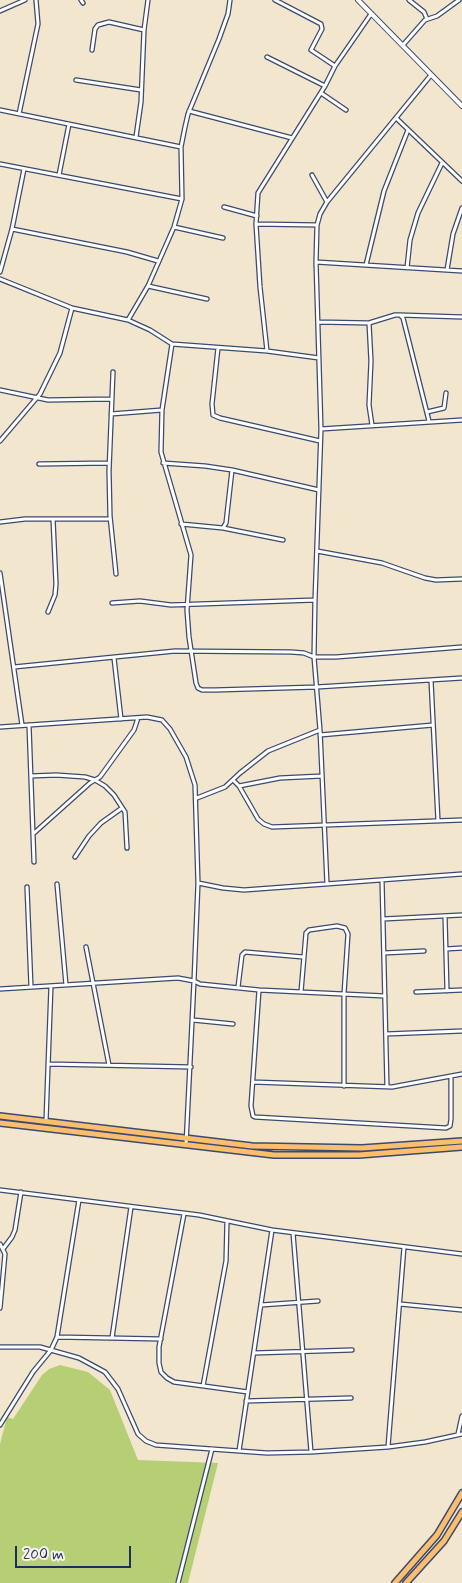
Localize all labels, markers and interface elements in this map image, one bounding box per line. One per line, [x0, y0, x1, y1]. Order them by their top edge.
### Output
scale bar [18, 1536, 134, 1568]
text: 200 m [23, 1545, 64, 1565]

